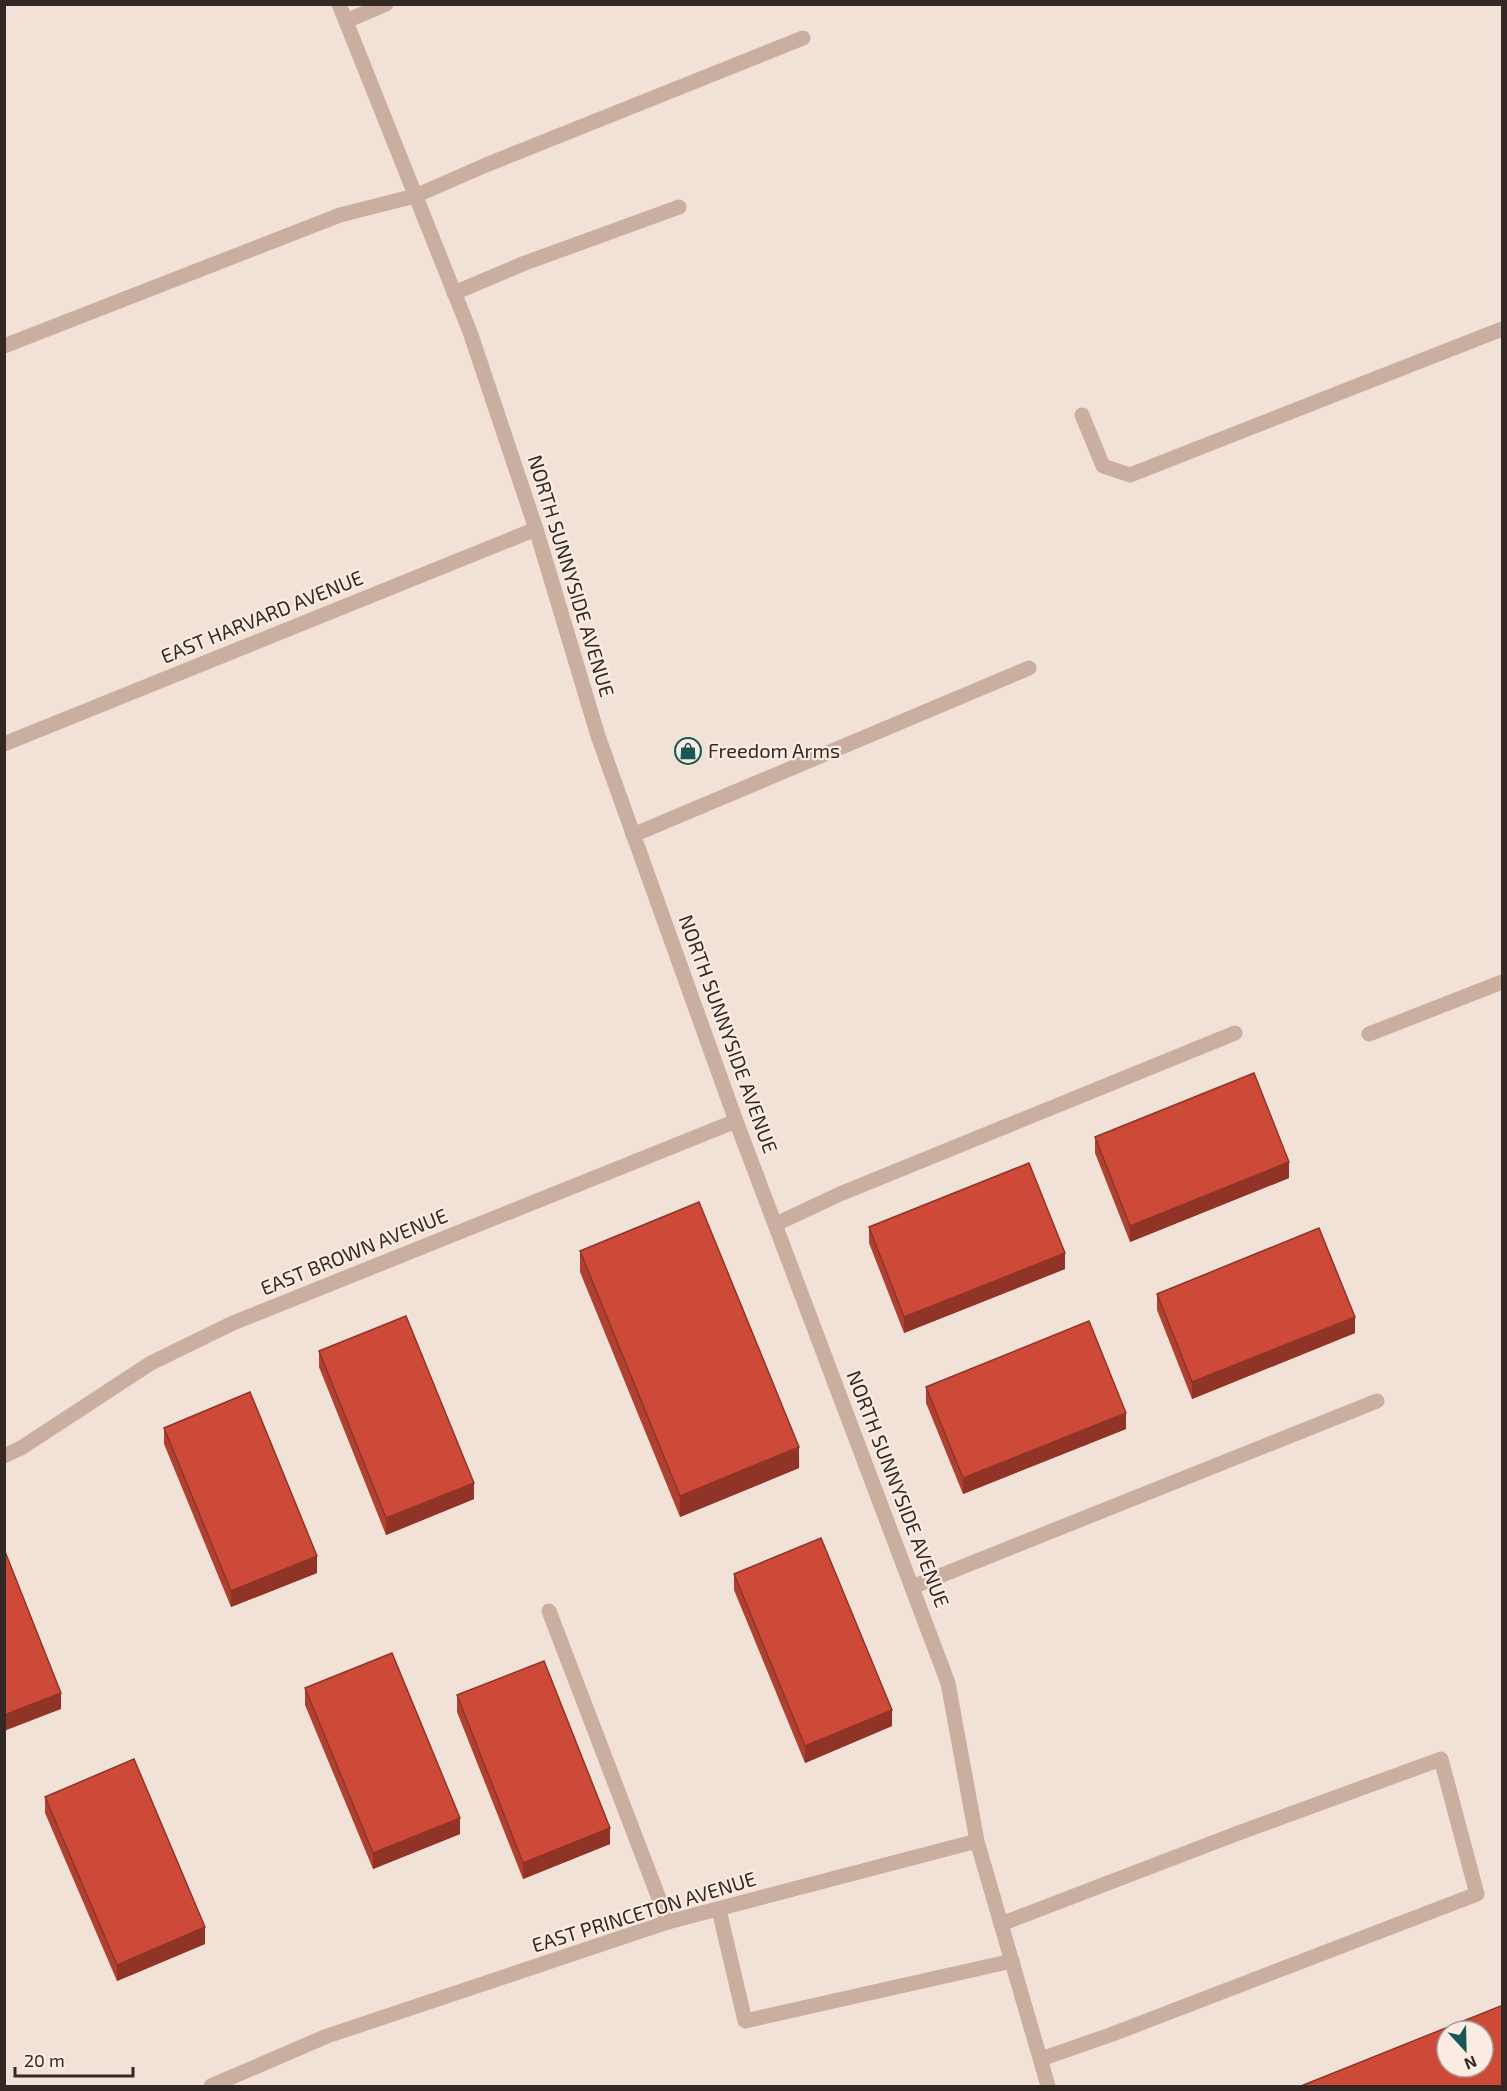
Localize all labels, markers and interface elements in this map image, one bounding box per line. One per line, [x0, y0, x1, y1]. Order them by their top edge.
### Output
street label: NORTH SUNNYSIDE AVENUE [524, 452, 620, 700]
street label: EAST HARVARD AVENUE [157, 565, 366, 668]
shop icon: Freedom Arms [673, 736, 703, 766]
place label: Freedom Arms [708, 738, 840, 762]
street label: NORTH SUNNYSIDE AVENUE [675, 911, 783, 1156]
street label: EAST BROWN AVENUE [257, 1203, 451, 1300]
street label: NORTH SUNNYSIDE AVENUE [843, 1367, 955, 1610]
street label: EAST PRINCETON AVENUE [529, 1865, 759, 1957]
north arrow [1435, 2019, 1495, 2079]
scale bar [15, 2040, 134, 2078]
text: 20 m [24, 2049, 65, 2071]
text: N [1462, 2052, 1480, 2074]

